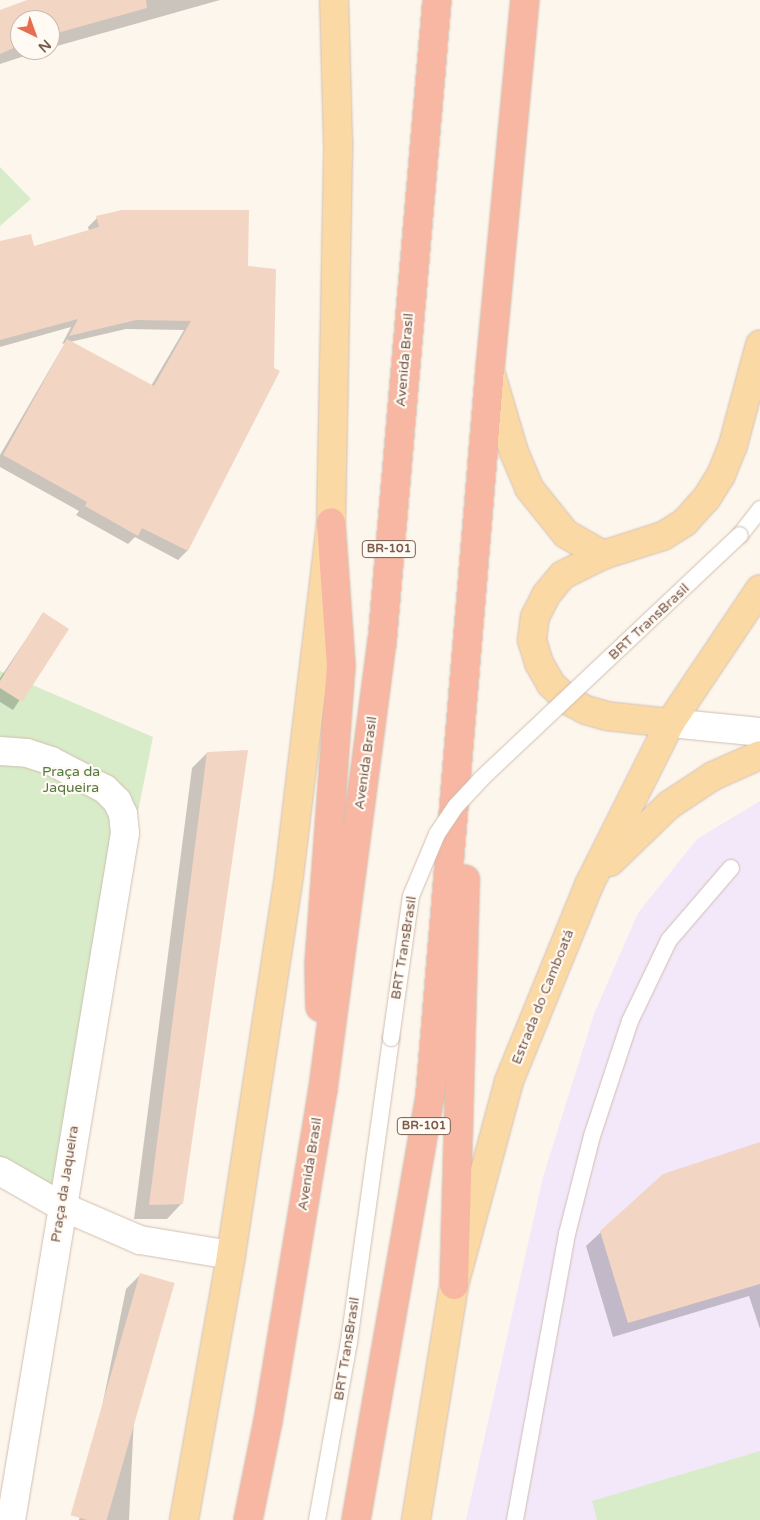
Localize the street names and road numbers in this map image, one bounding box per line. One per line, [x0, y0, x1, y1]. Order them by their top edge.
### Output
street label: Avenida Brasil [393, 312, 417, 408]
road number: BR-101 [362, 540, 416, 558]
street label: BRT TransBrasil [605, 580, 693, 664]
street label: Avenida Brasil [351, 715, 381, 811]
street label: BRT TransBrasil [388, 895, 420, 1001]
street label: Estrada do Camboatá [508, 927, 578, 1067]
street label: Avenida Brasil [294, 1116, 326, 1212]
road number: BR-101 [396, 1116, 452, 1136]
street label: Praça da Jaqueira [47, 1124, 83, 1244]
street label: BRT TransBrasil [331, 1296, 363, 1402]

